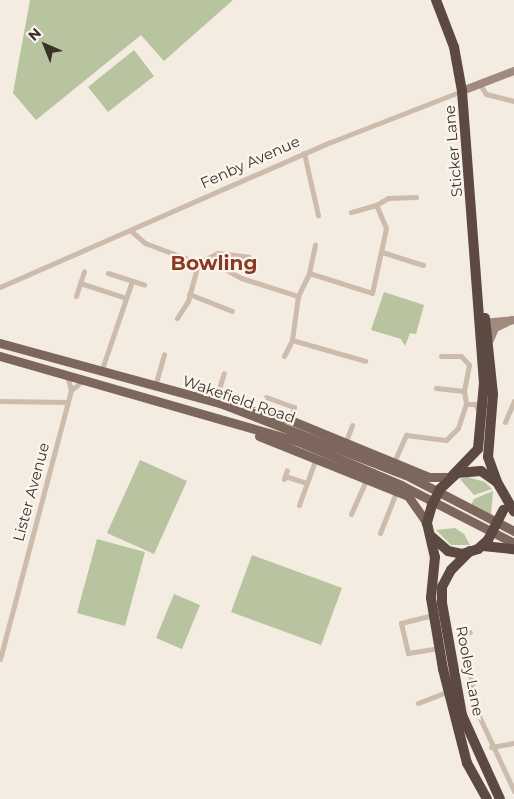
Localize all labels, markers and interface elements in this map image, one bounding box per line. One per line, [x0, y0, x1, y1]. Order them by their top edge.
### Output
north arrow [20, 20, 70, 70]
text: N [24, 24, 45, 45]
street label: Sticker Lane [440, 104, 466, 198]
street label: Fenby Avenue [197, 132, 303, 192]
district label: Bowling [171, 251, 257, 275]
street label: Wakefield Road [180, 371, 298, 427]
street label: Lister Avenue [9, 441, 53, 543]
street label: Rooley Lane [452, 624, 488, 718]

